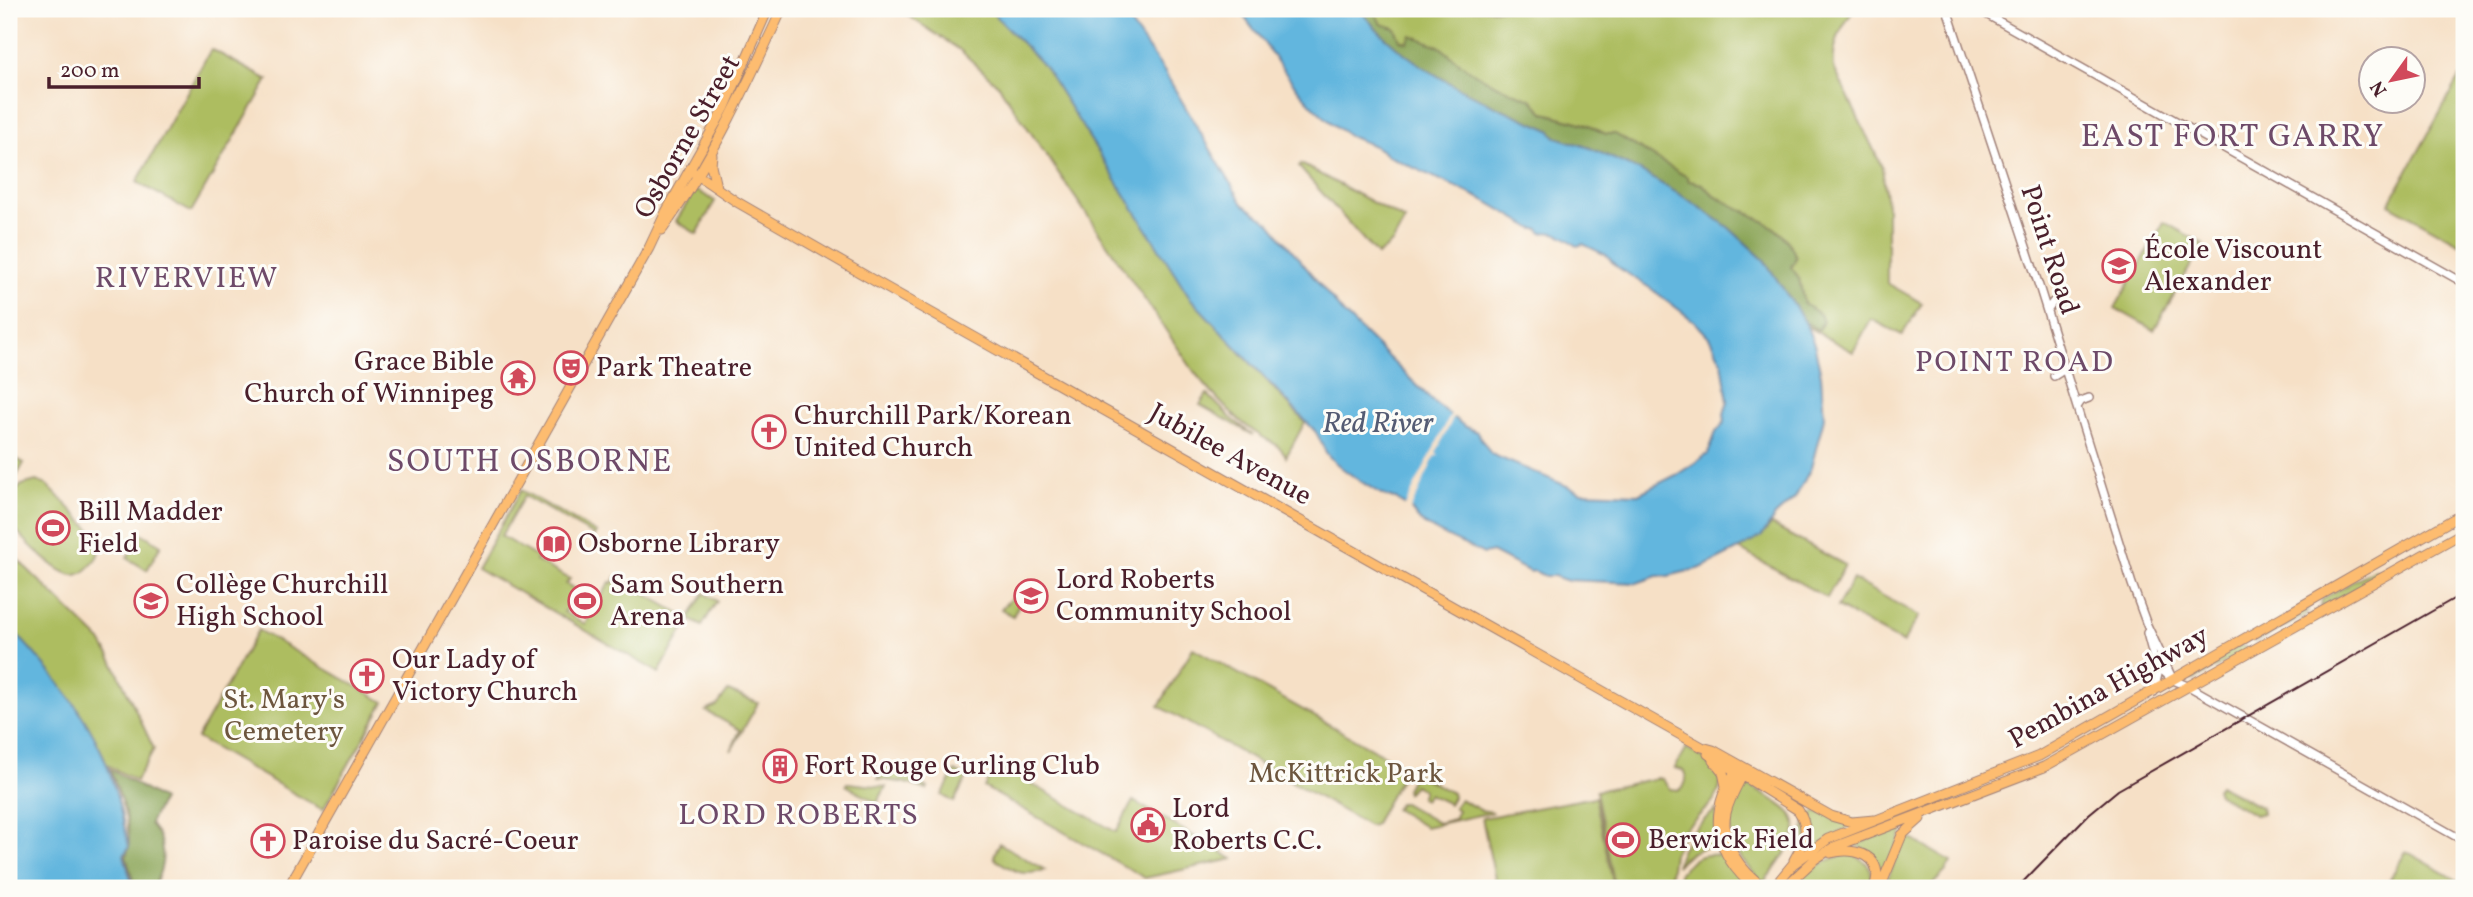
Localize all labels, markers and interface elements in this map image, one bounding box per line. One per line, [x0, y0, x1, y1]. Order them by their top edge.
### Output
scale bar [49, 46, 200, 90]
north arrow [2358, 46, 2428, 116]
street label: Osborne Street [625, 48, 751, 226]
text: 200 m [60, 57, 120, 86]
text: N [2365, 75, 2394, 101]
district label: EAST FORT GARRY [2081, 116, 2385, 160]
street label: Point Road [2010, 180, 2088, 320]
place label: École Viscount Alexander [2144, 231, 2322, 302]
school or university icon: École Viscount Alexander [2100, 247, 2138, 285]
district label: RIVERVIEW [95, 258, 279, 300]
district label: POINT ROAD [1915, 342, 2115, 384]
place label: Grace Bible Church of Winnipeg [244, 343, 494, 414]
theatre icon: Park Theatre [552, 349, 590, 387]
place label: Park Theatre [596, 349, 752, 388]
temple icon: Grace Bible Church of Winnipeg [499, 359, 537, 397]
street label: Jubilee Avenue [1141, 394, 1319, 516]
place label: Churchill Park/Korean United Church [794, 397, 1072, 468]
water label: Red River [1322, 403, 1435, 445]
church icon: Churchill Park/Korean United Church [750, 413, 788, 451]
district label: SOUTH OSBORNE [387, 441, 673, 485]
place label: Bill Madder Field [78, 493, 223, 564]
sports icon: Bill Madder Field [34, 509, 72, 547]
library icon: Osborne Library [535, 525, 573, 563]
place label: Osborne Library [578, 525, 780, 564]
place label: Lord Roberts Community School [1056, 561, 1291, 632]
place label: Collège Churchill High School [176, 566, 388, 637]
place label: Sam Southern Arena [610, 566, 784, 637]
school or university icon: Lord Roberts Community School [1012, 577, 1050, 615]
school or university icon: Collège Churchill High School [132, 582, 170, 620]
sports icon: Sam Southern Arena [566, 582, 604, 620]
street label: Pembina Highway [2002, 617, 2216, 759]
place label: Our Lady of Victory Church [392, 641, 578, 712]
church icon: Our Lady of Victory Church [348, 657, 386, 695]
park label: St. Mary's Cemetery [223, 681, 345, 752]
building icon: Fort Rouge Curling Club [761, 747, 799, 785]
place label: Fort Rouge Curling Club [804, 747, 1100, 786]
park label: McKittrick Park [1249, 755, 1443, 794]
place label: Lord Roberts C.C. [1172, 790, 1322, 861]
district label: LORD ROBERTS [678, 795, 920, 837]
public building icon: Lord Roberts C.C. [1129, 806, 1167, 844]
sports icon: Berwick Field [1604, 821, 1642, 859]
place label: Berwick Field [1648, 821, 1814, 860]
church icon: Paroise du Sacré-Coeur [249, 822, 287, 860]
place label: Paroise du Sacré-Coeur [292, 822, 579, 861]

